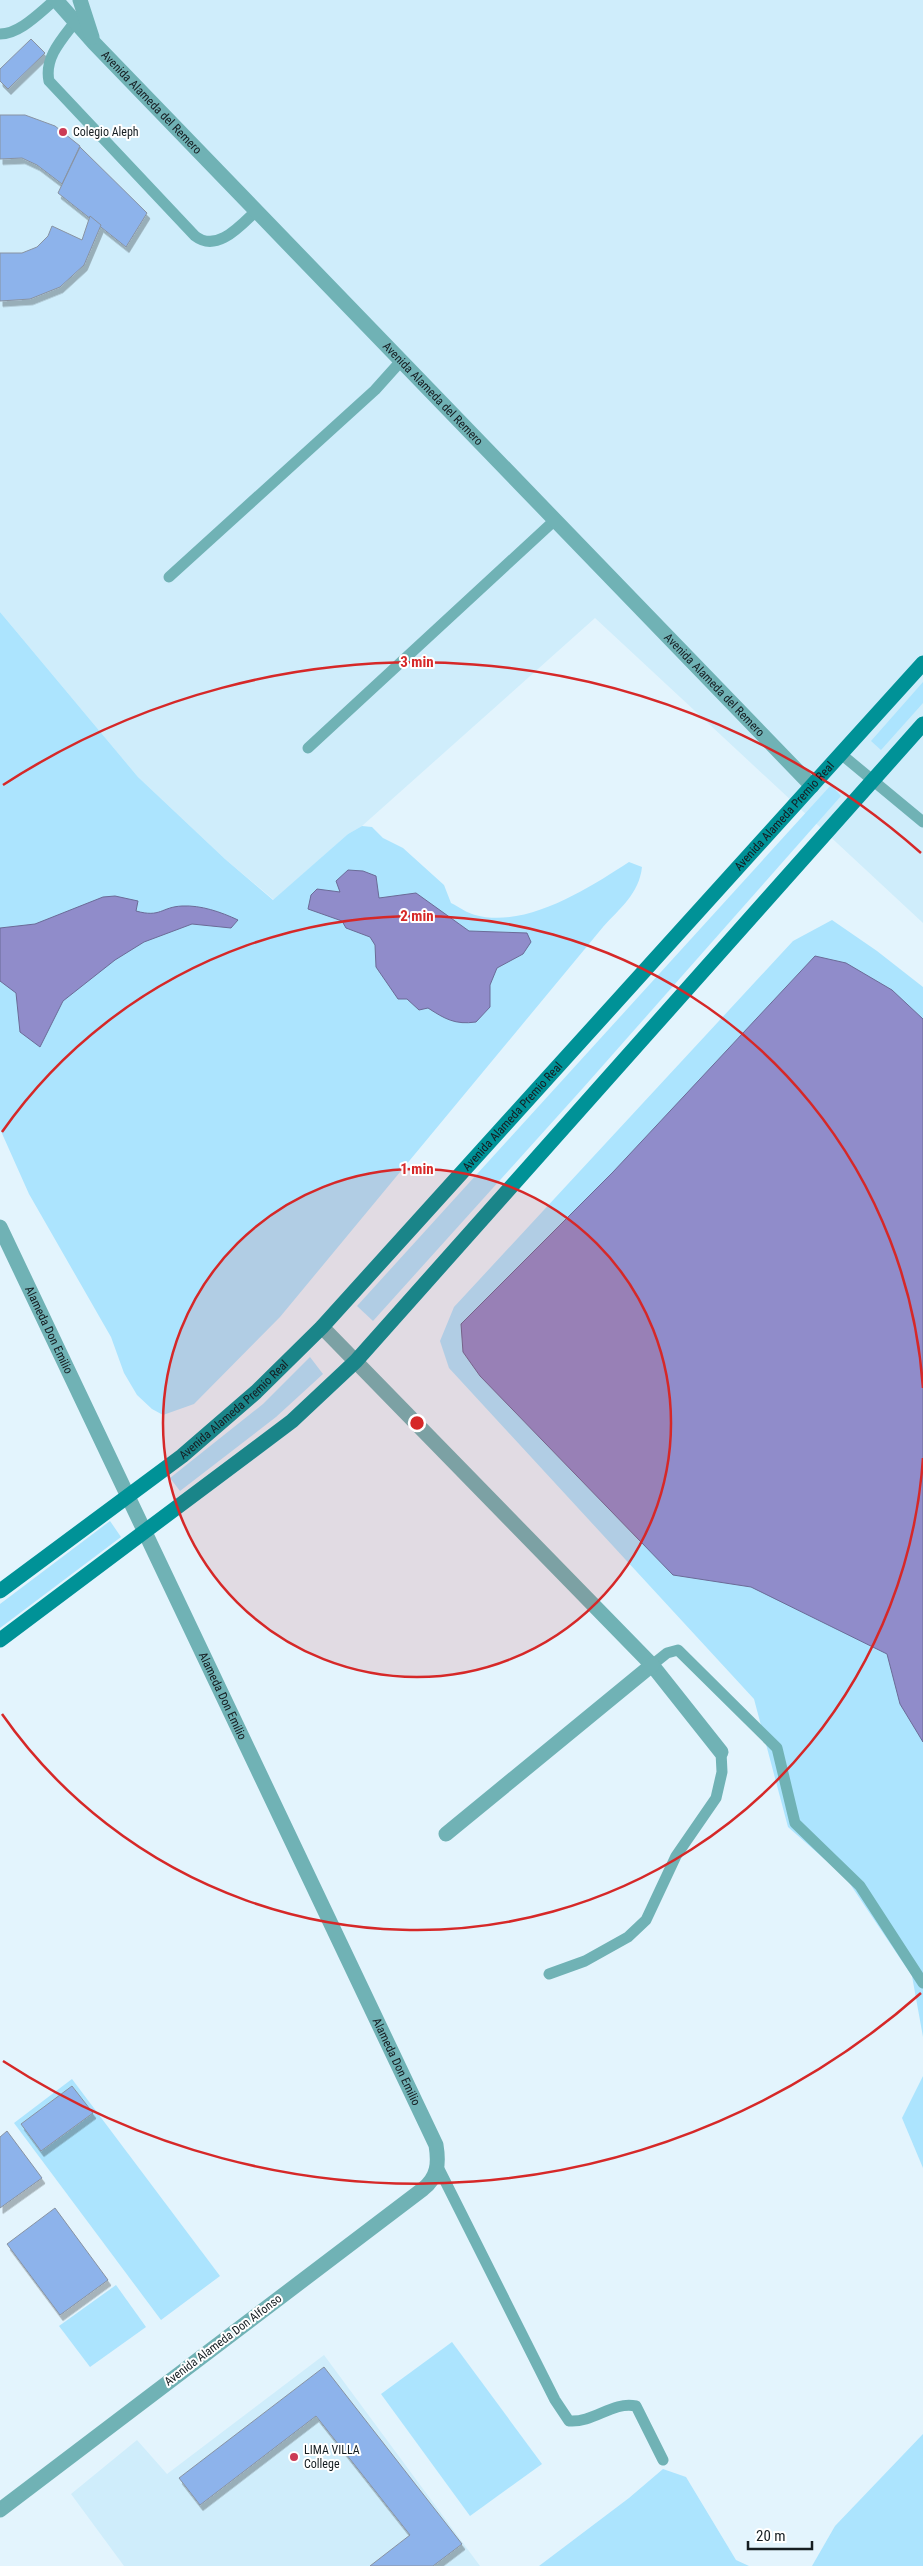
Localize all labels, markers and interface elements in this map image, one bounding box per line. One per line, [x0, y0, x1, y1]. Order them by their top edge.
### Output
street label: Avenida Alameda del Remero [98, 48, 205, 157]
place label: Colegio Aleph [73, 125, 139, 139]
marker: Colegio Aleph [57, 126, 69, 138]
street label: Avenida Alameda del Remero [380, 339, 486, 448]
street label: Avenida Alameda del Remero [661, 630, 767, 739]
text: 3 min [400, 653, 434, 671]
street label: Avenida Alameda Premio Real [732, 759, 837, 874]
text: 2 min [400, 907, 434, 925]
street label: Avenida Alameda Premio Real [460, 1059, 565, 1174]
text: 1 min [400, 1160, 434, 1178]
street label: Alameda Don Emilio [22, 1284, 76, 1376]
street label: Avenida Alameda Premio Real [176, 1357, 291, 1462]
centre of rings [408, 1414, 426, 1432]
street label: Alameda Don Emilio [196, 1650, 249, 1742]
street label: Alameda Don Emilio [370, 2016, 423, 2108]
street label: Avenida Alameda Don Alfonso [162, 2291, 284, 2389]
place label: LIMA VILLA College [304, 2443, 360, 2471]
marker: LIMA VILLA College [288, 2451, 300, 2463]
scale bar [748, 2518, 812, 2550]
text: 20 m [756, 2527, 786, 2545]

